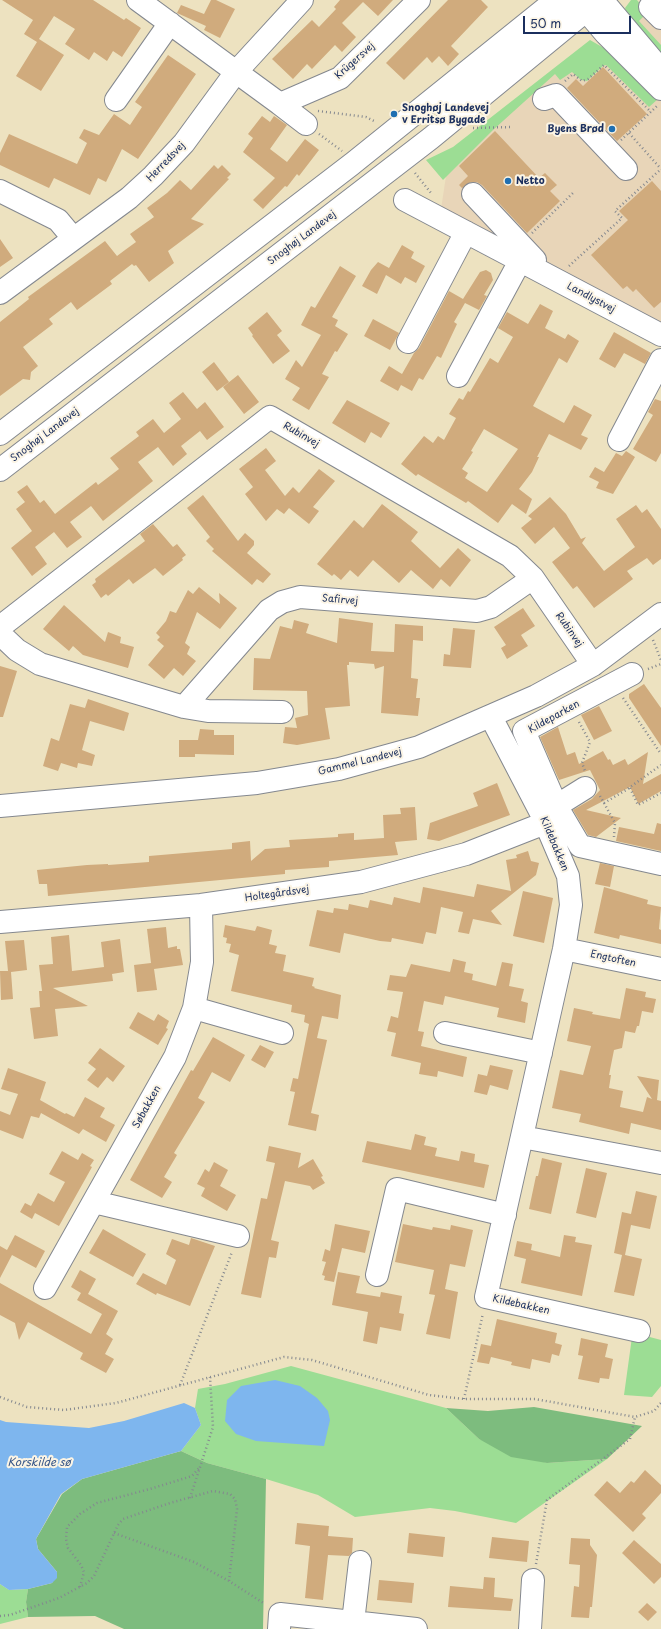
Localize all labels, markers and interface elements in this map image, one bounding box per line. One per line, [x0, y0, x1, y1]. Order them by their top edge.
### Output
scale bar [525, 8, 633, 34]
text: 50 m [530, 14, 561, 32]
street label: Krügersvej [333, 40, 377, 82]
place label: Snoghøj Landevej v Erritsø Bygade [402, 102, 489, 126]
marker: Snoghøj Landevej v Erritsø Bygade [389, 109, 399, 119]
place label: Byens Brød [547, 123, 604, 135]
marker: Byens Brød [607, 124, 617, 134]
street label: Herredsvej [144, 140, 188, 184]
place label: Netto [516, 175, 545, 187]
marker: Netto [503, 176, 513, 186]
street label: Snoghøj Landevej [265, 208, 339, 268]
street label: Landlystvej [565, 280, 617, 316]
street label: Snoghøj Landevej [8, 405, 82, 465]
street label: Rubinvej [281, 420, 321, 450]
street label: Safirvej [322, 592, 358, 608]
street label: Rubinvej [553, 610, 585, 650]
street label: Kildeparken [526, 698, 582, 736]
street label: Gammel Landevej [317, 746, 403, 778]
street label: Kildebakken [537, 815, 571, 873]
street label: Holtegårdsvej [244, 884, 310, 904]
street label: Engtoften [589, 948, 637, 970]
street label: Søbakken [130, 1084, 164, 1130]
street label: Kildebakken [491, 1293, 551, 1317]
water label: Korskilde sø [7, 1456, 71, 1470]

